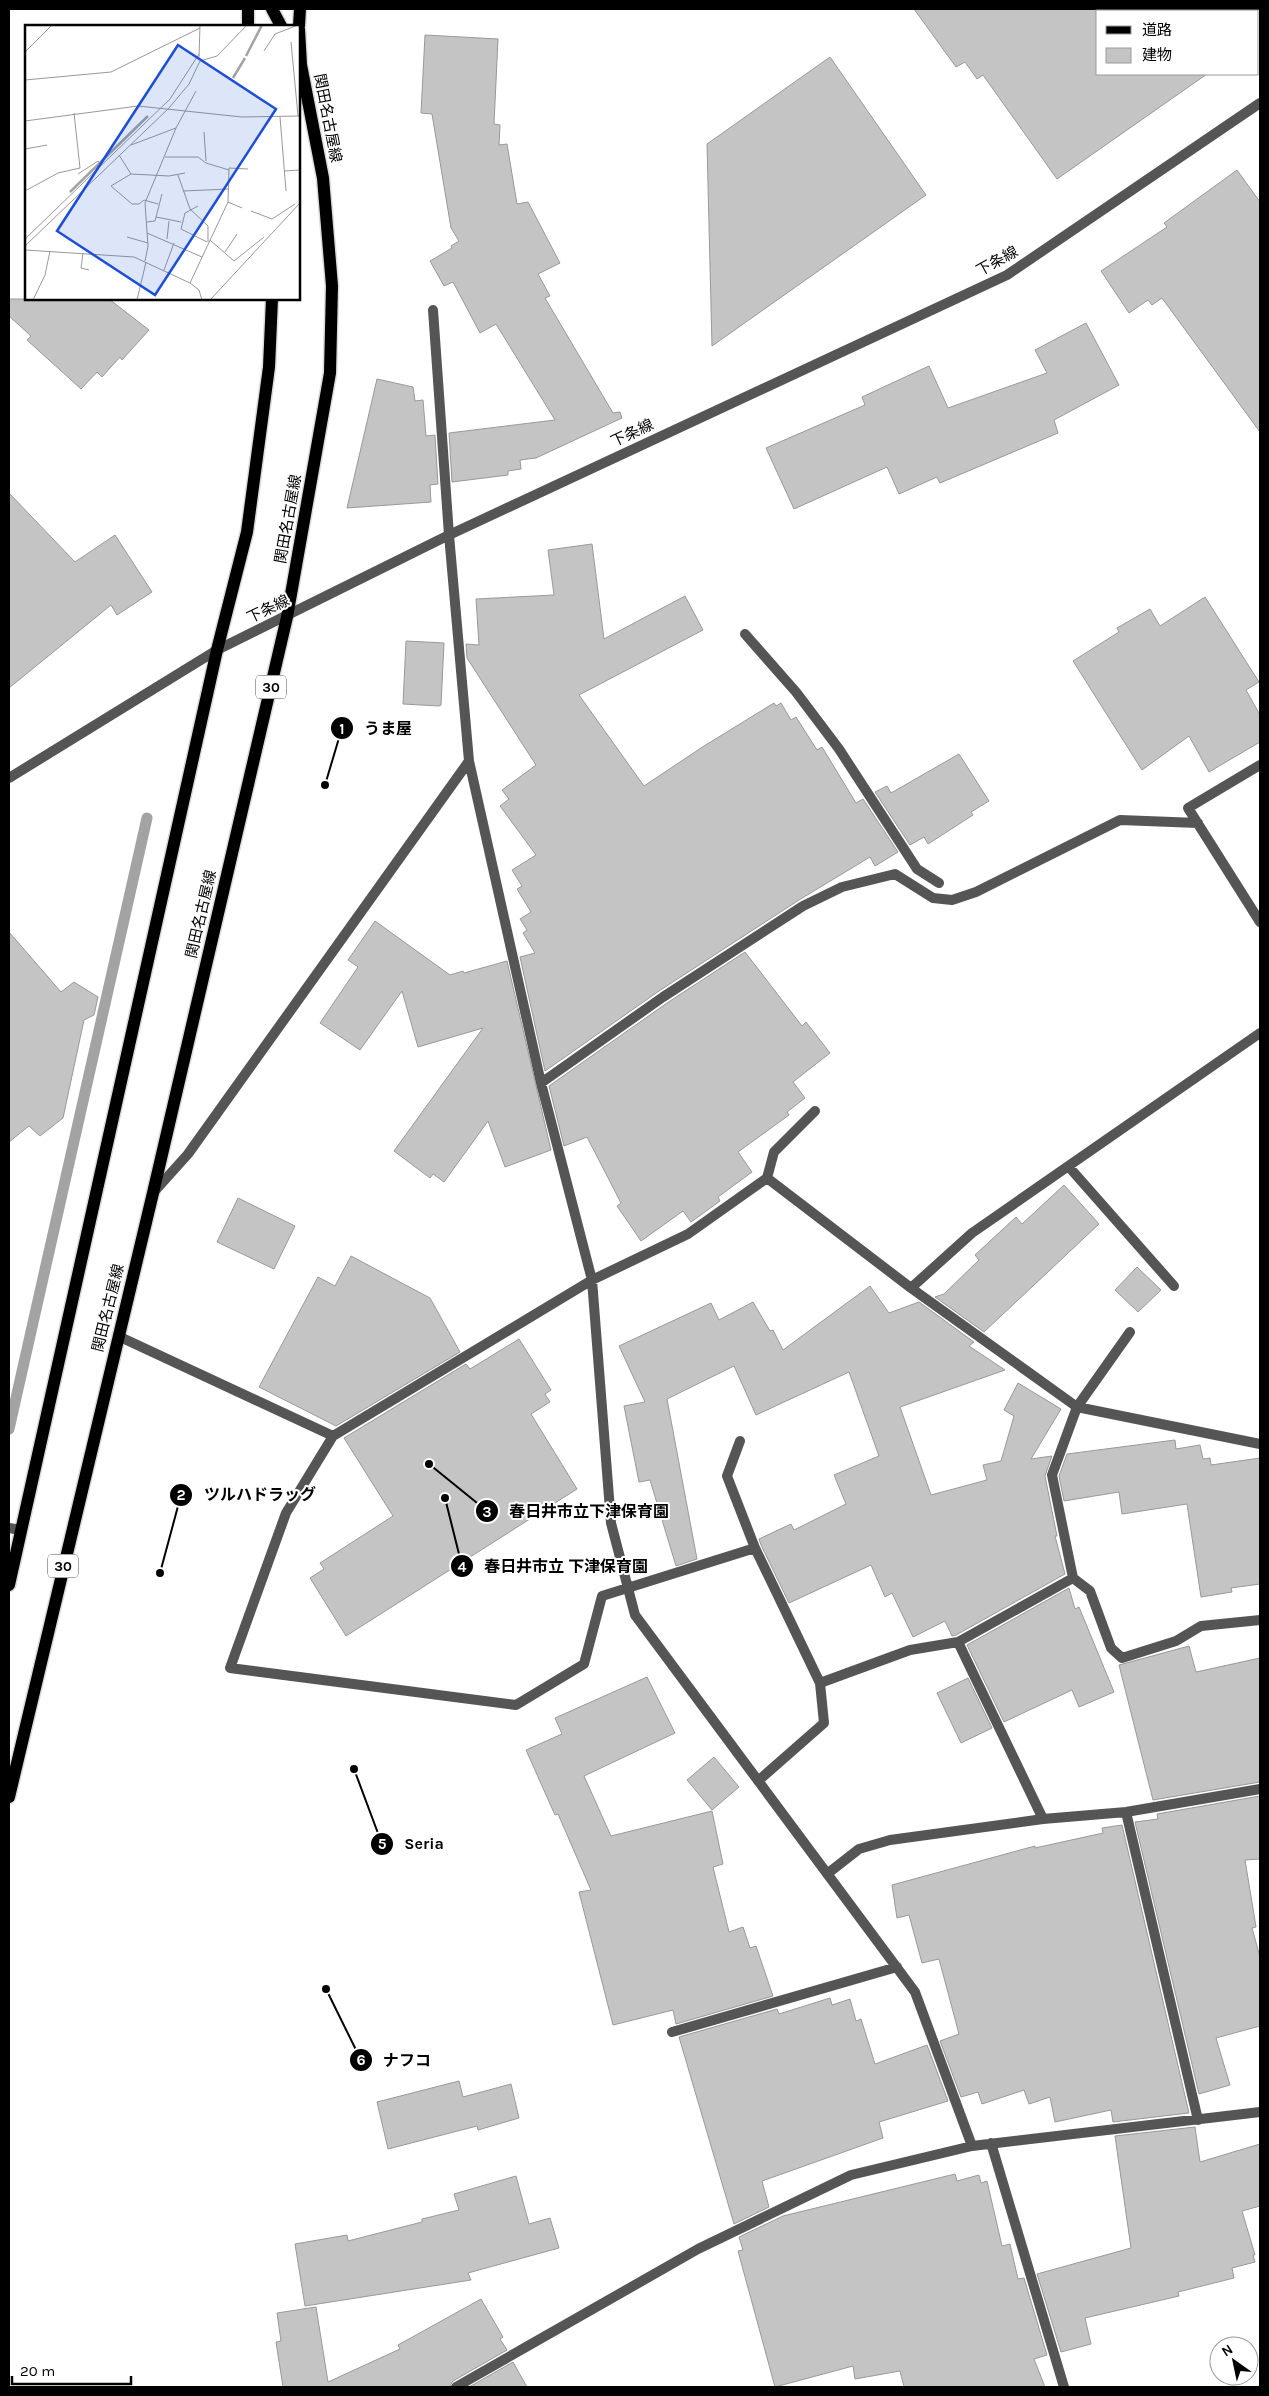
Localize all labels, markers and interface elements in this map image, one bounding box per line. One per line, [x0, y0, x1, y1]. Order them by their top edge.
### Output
legend [1096, 10, 1259, 75]
text: 道路 [1142, 21, 1172, 39]
inset map [25, 25, 300, 300]
text: 建物 [1142, 46, 1172, 64]
street label: 関田名古屋線 [311, 72, 345, 164]
street label: 下条線 [973, 242, 1021, 280]
street label: 下条線 [608, 415, 656, 451]
street label: 関田名古屋線 [271, 473, 305, 565]
street label: 下条線 [244, 591, 292, 627]
road number: 30 [256, 676, 286, 699]
callout: うま屋 [329, 713, 422, 744]
text: うま屋 [364, 719, 412, 738]
text: 1 [339, 720, 345, 738]
street label: 関田名古屋線 [182, 868, 220, 960]
street label: 関田名古屋線 [88, 1262, 128, 1354]
callout: ツルハドラッグ [169, 1479, 326, 1510]
text: ツルハドラッグ [204, 1485, 316, 1504]
text: 2 [176, 1486, 186, 1504]
callout: 春日井市立下津保育園 [474, 1496, 679, 1527]
text: 春日井市立下津保育園 [509, 1502, 669, 1521]
text: 3 [482, 1503, 492, 1521]
callout: 春日井市立 下津保育園 [449, 1551, 658, 1582]
road number: 30 [48, 1554, 78, 1578]
text: 春日井市立 下津保育園 [484, 1557, 648, 1576]
text: 4 [458, 1558, 467, 1576]
callout: Seria [370, 1828, 454, 1859]
text: Seria [404, 1834, 444, 1853]
text: 5 [378, 1835, 387, 1853]
callout: ナフコ [348, 2044, 441, 2075]
text: 6 [356, 2051, 366, 2069]
text: ナフコ [383, 2051, 431, 2070]
north arrow [1209, 2336, 1259, 2386]
text: N [1218, 2341, 1236, 2360]
scale bar [12, 2354, 131, 2386]
text: 20 m [20, 2362, 55, 2380]

